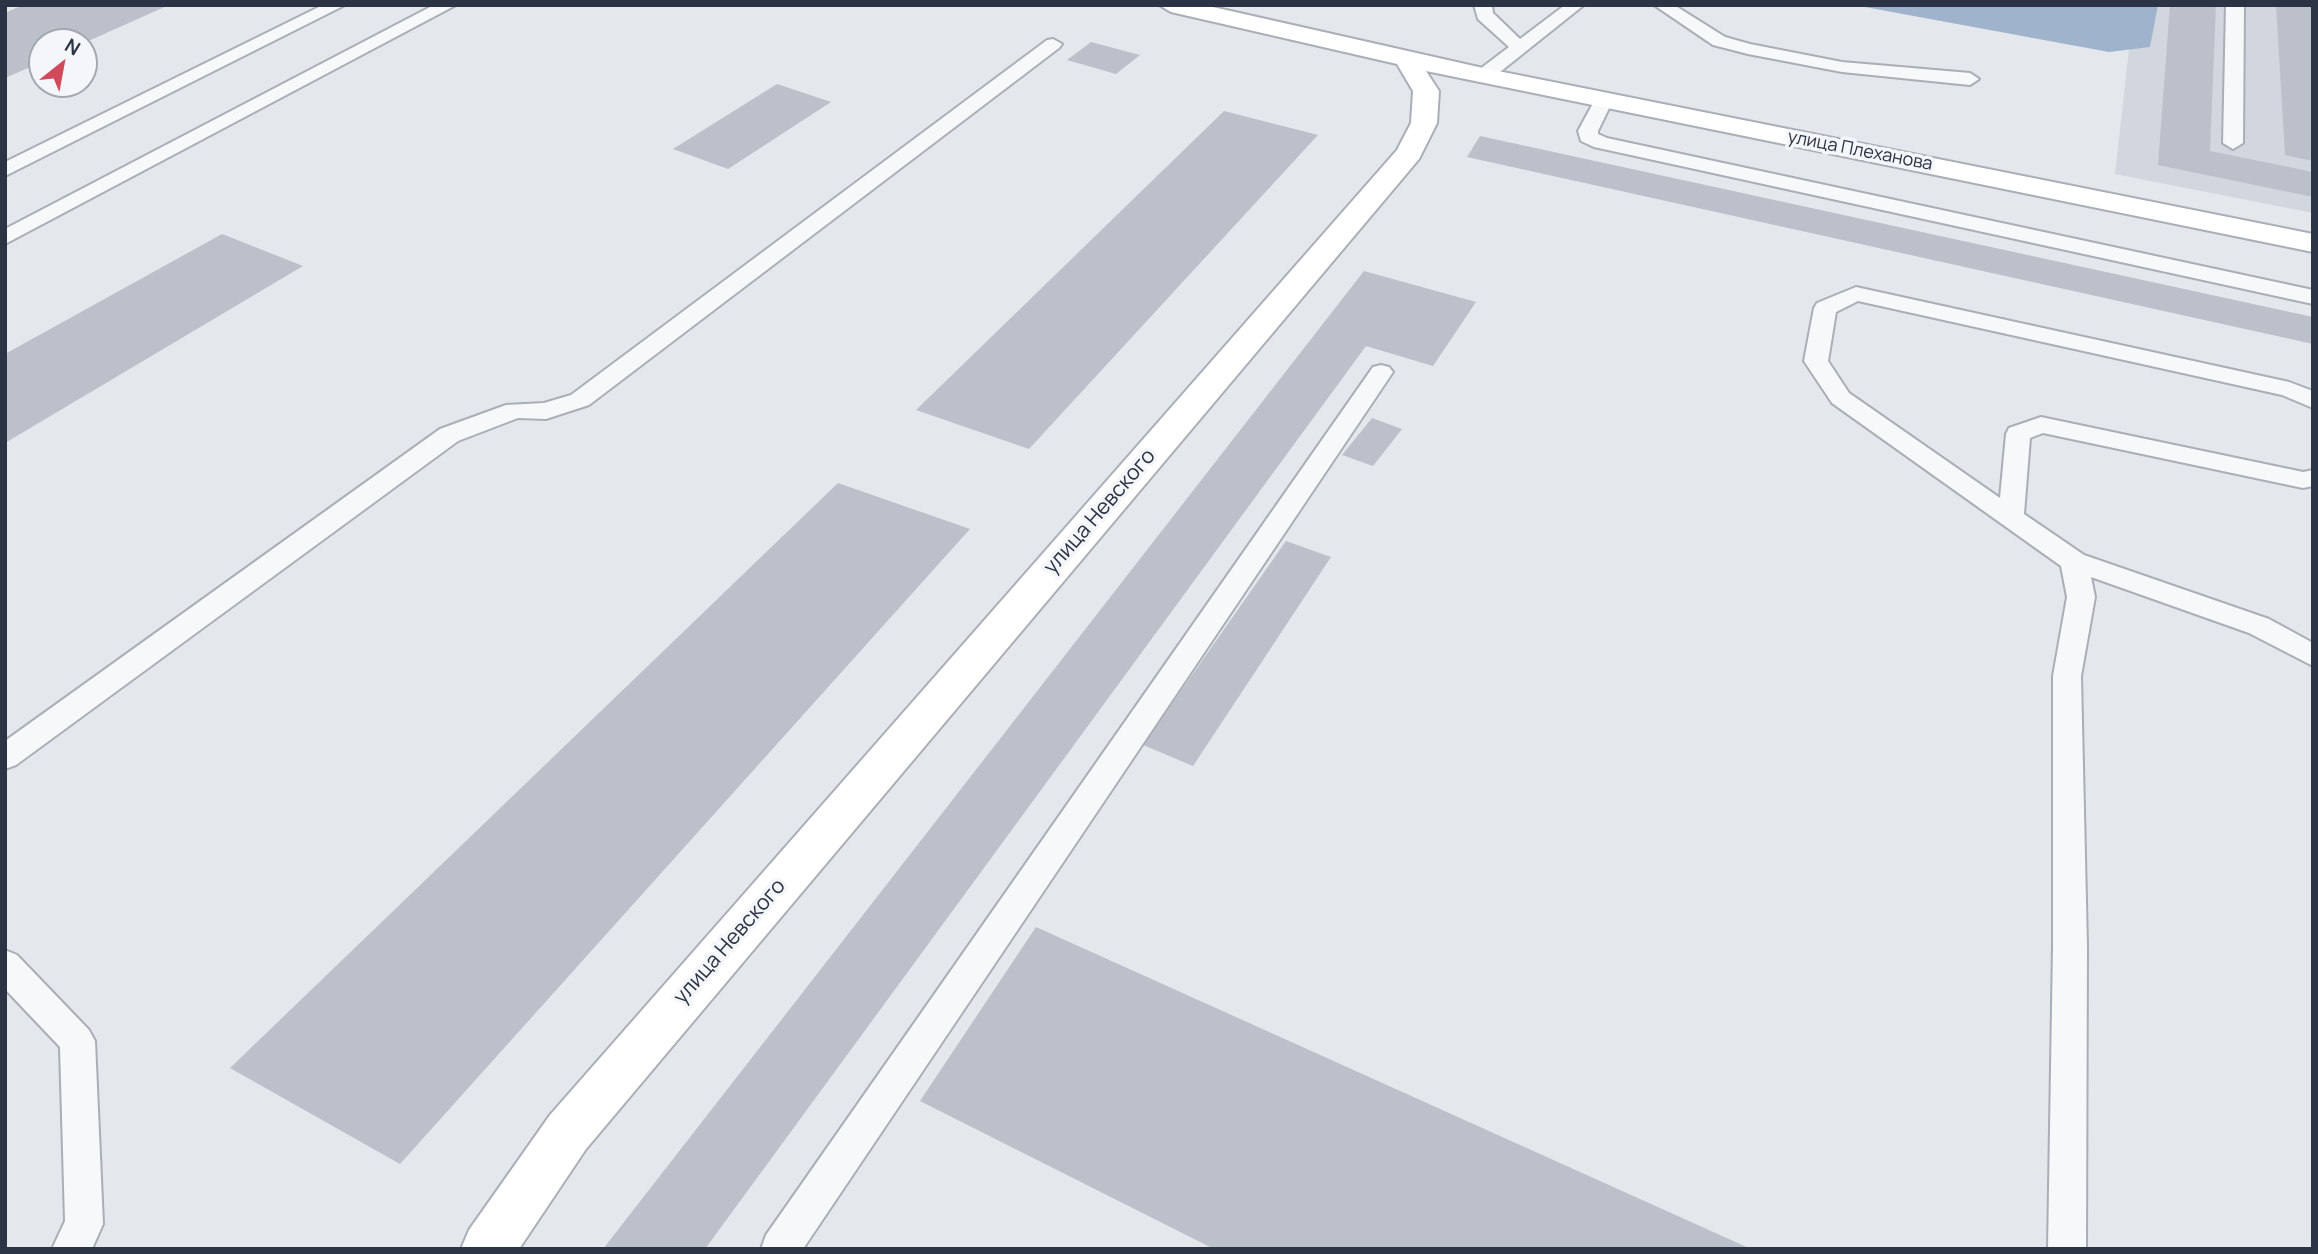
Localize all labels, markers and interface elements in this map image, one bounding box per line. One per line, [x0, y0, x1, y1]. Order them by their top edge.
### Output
north arrow [28, 28, 98, 98]
text: N [60, 32, 85, 61]
street label: улица Плеханова [1786, 126, 1934, 176]
street label: улица Невского [1039, 444, 1161, 580]
street label: улица Невского [669, 874, 791, 1010]

